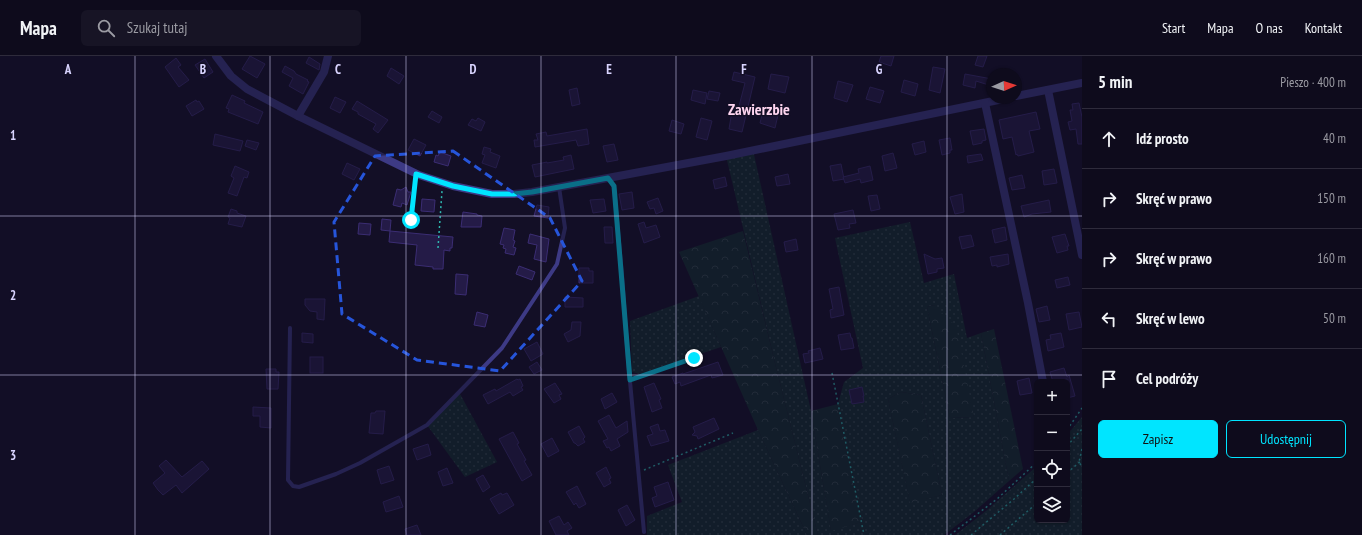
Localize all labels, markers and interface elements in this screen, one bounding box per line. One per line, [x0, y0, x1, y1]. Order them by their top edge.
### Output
search box [81, 10, 361, 46]
text: Mapa [20, 16, 57, 40]
icon: search [95, 17, 117, 39]
text: Szukaj tutaj [127, 18, 187, 37]
text: Start [1162, 19, 1185, 37]
text: Mapa [1207, 19, 1234, 37]
text: O nas [1256, 19, 1283, 37]
text: Kontakt [1305, 19, 1342, 37]
text: A [64, 61, 72, 78]
text: B [200, 61, 206, 78]
text: C [335, 61, 341, 78]
text: D [470, 61, 477, 78]
text: E [606, 61, 612, 78]
text: F [741, 61, 747, 78]
text: G [876, 61, 883, 78]
north arrow [986, 68, 1022, 104]
text: 5 min [1098, 71, 1132, 93]
text: Pieszo · 400 m [1280, 74, 1346, 91]
district label: Zawierzbie [728, 99, 790, 119]
text: 1 [10, 127, 16, 144]
icon: ahead [1098, 128, 1120, 150]
text: Idź prosto [1136, 129, 1189, 148]
text: 40 m [1323, 130, 1346, 147]
icon: right [1098, 188, 1120, 210]
text: Skręć w prawo [1136, 189, 1212, 208]
text: 150 m [1317, 190, 1346, 207]
route start [402, 211, 420, 229]
icon: right [1098, 248, 1120, 270]
text: Skręć w prawo [1136, 249, 1212, 268]
text: 160 m [1317, 250, 1346, 267]
text: 2 [10, 287, 16, 304]
icon: left [1098, 308, 1120, 330]
text: Skręć w lewo [1136, 309, 1205, 328]
text: 50 m [1323, 310, 1346, 327]
route end [685, 349, 703, 367]
icon: arrive [1098, 368, 1120, 390]
text: Cel podróży [1136, 369, 1198, 388]
map controls [1034, 379, 1070, 523]
button: + [1034, 379, 1070, 415]
button: − [1034, 415, 1070, 451]
button: Zapisz [1098, 420, 1218, 458]
button: Udostępnij [1226, 420, 1346, 458]
text: 3 [10, 447, 16, 464]
button: locate [1034, 451, 1070, 487]
button: layers [1034, 487, 1070, 523]

